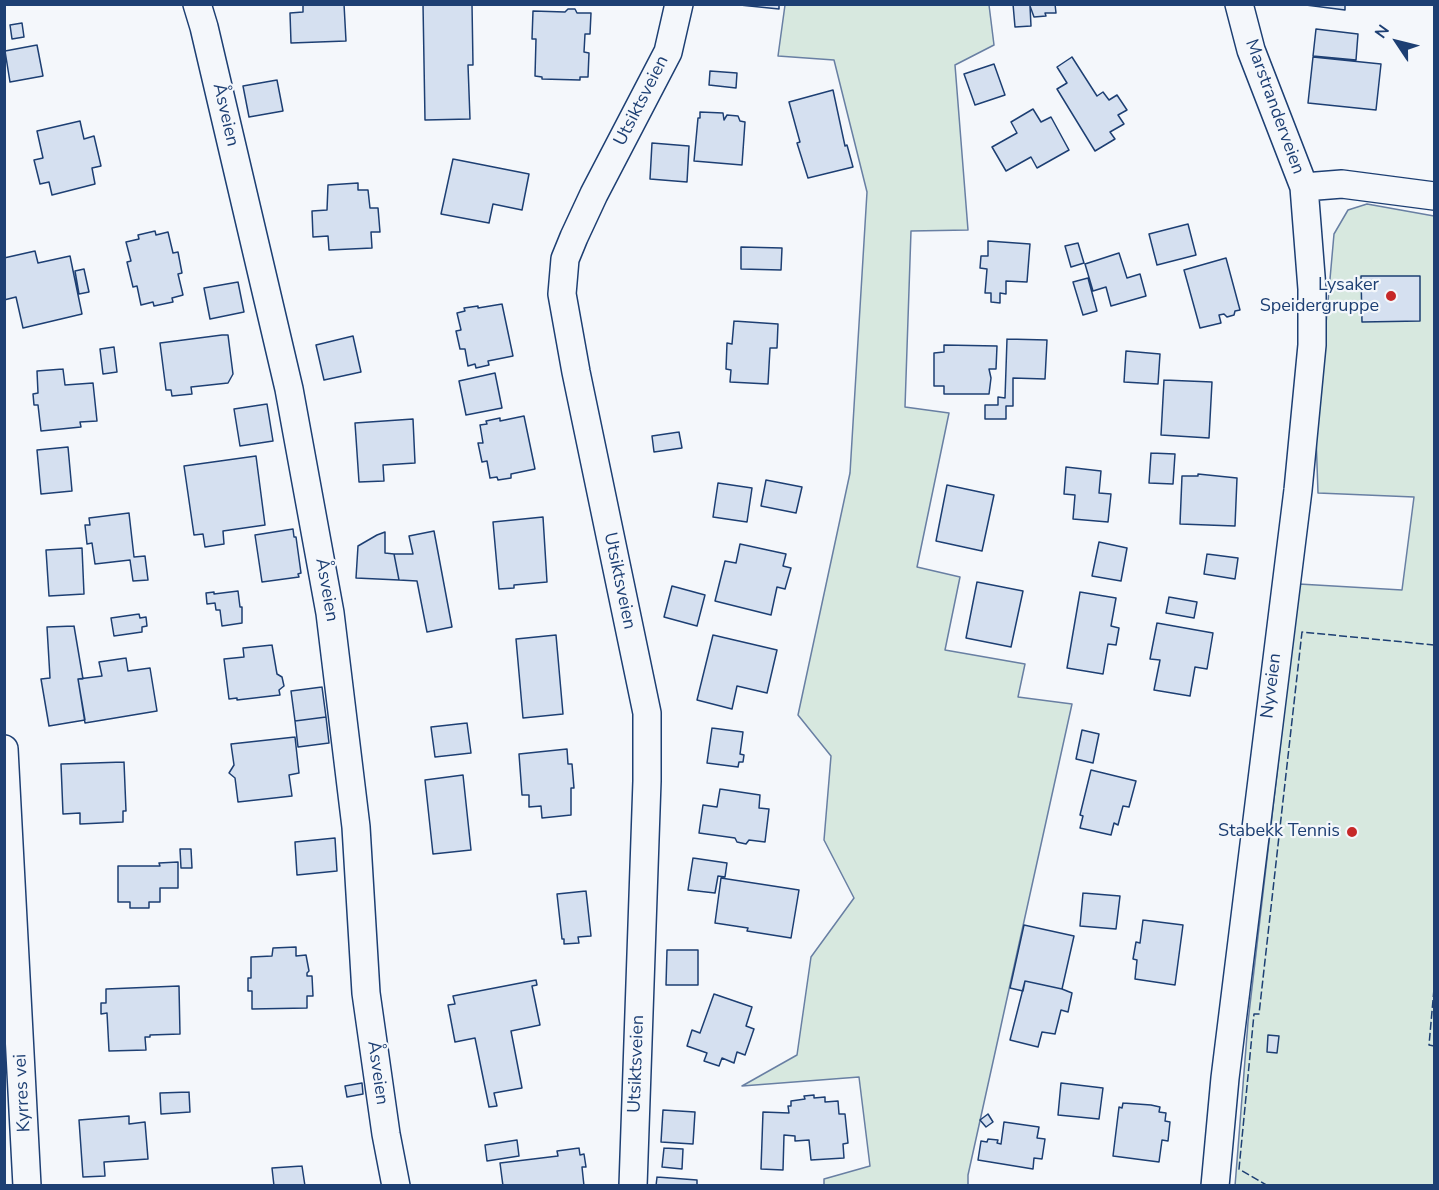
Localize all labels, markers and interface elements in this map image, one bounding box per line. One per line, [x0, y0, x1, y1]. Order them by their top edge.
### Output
north arrow [1367, 12, 1427, 72]
text: N [1370, 20, 1395, 43]
street label: Marstranderveien [1240, 37, 1308, 177]
street label: Utsiktsveien [610, 52, 674, 150]
street label: Åsveien [207, 81, 243, 149]
place label: Lysaker Speidergruppe [1260, 275, 1379, 318]
marker: Lysaker Speidergruppe [1384, 289, 1398, 303]
street label: Utsiktsveien [598, 531, 640, 631]
street label: Åsveien [310, 557, 342, 623]
street label: Nyveien [1257, 652, 1287, 720]
place label: Stabekk Tennis [1218, 821, 1340, 843]
marker: Stabekk Tennis [1345, 825, 1359, 839]
street label: Utsiktsveien [624, 1014, 650, 1114]
street label: Åsveien [362, 1040, 392, 1106]
street label: Kyrres vei [10, 1053, 36, 1133]

